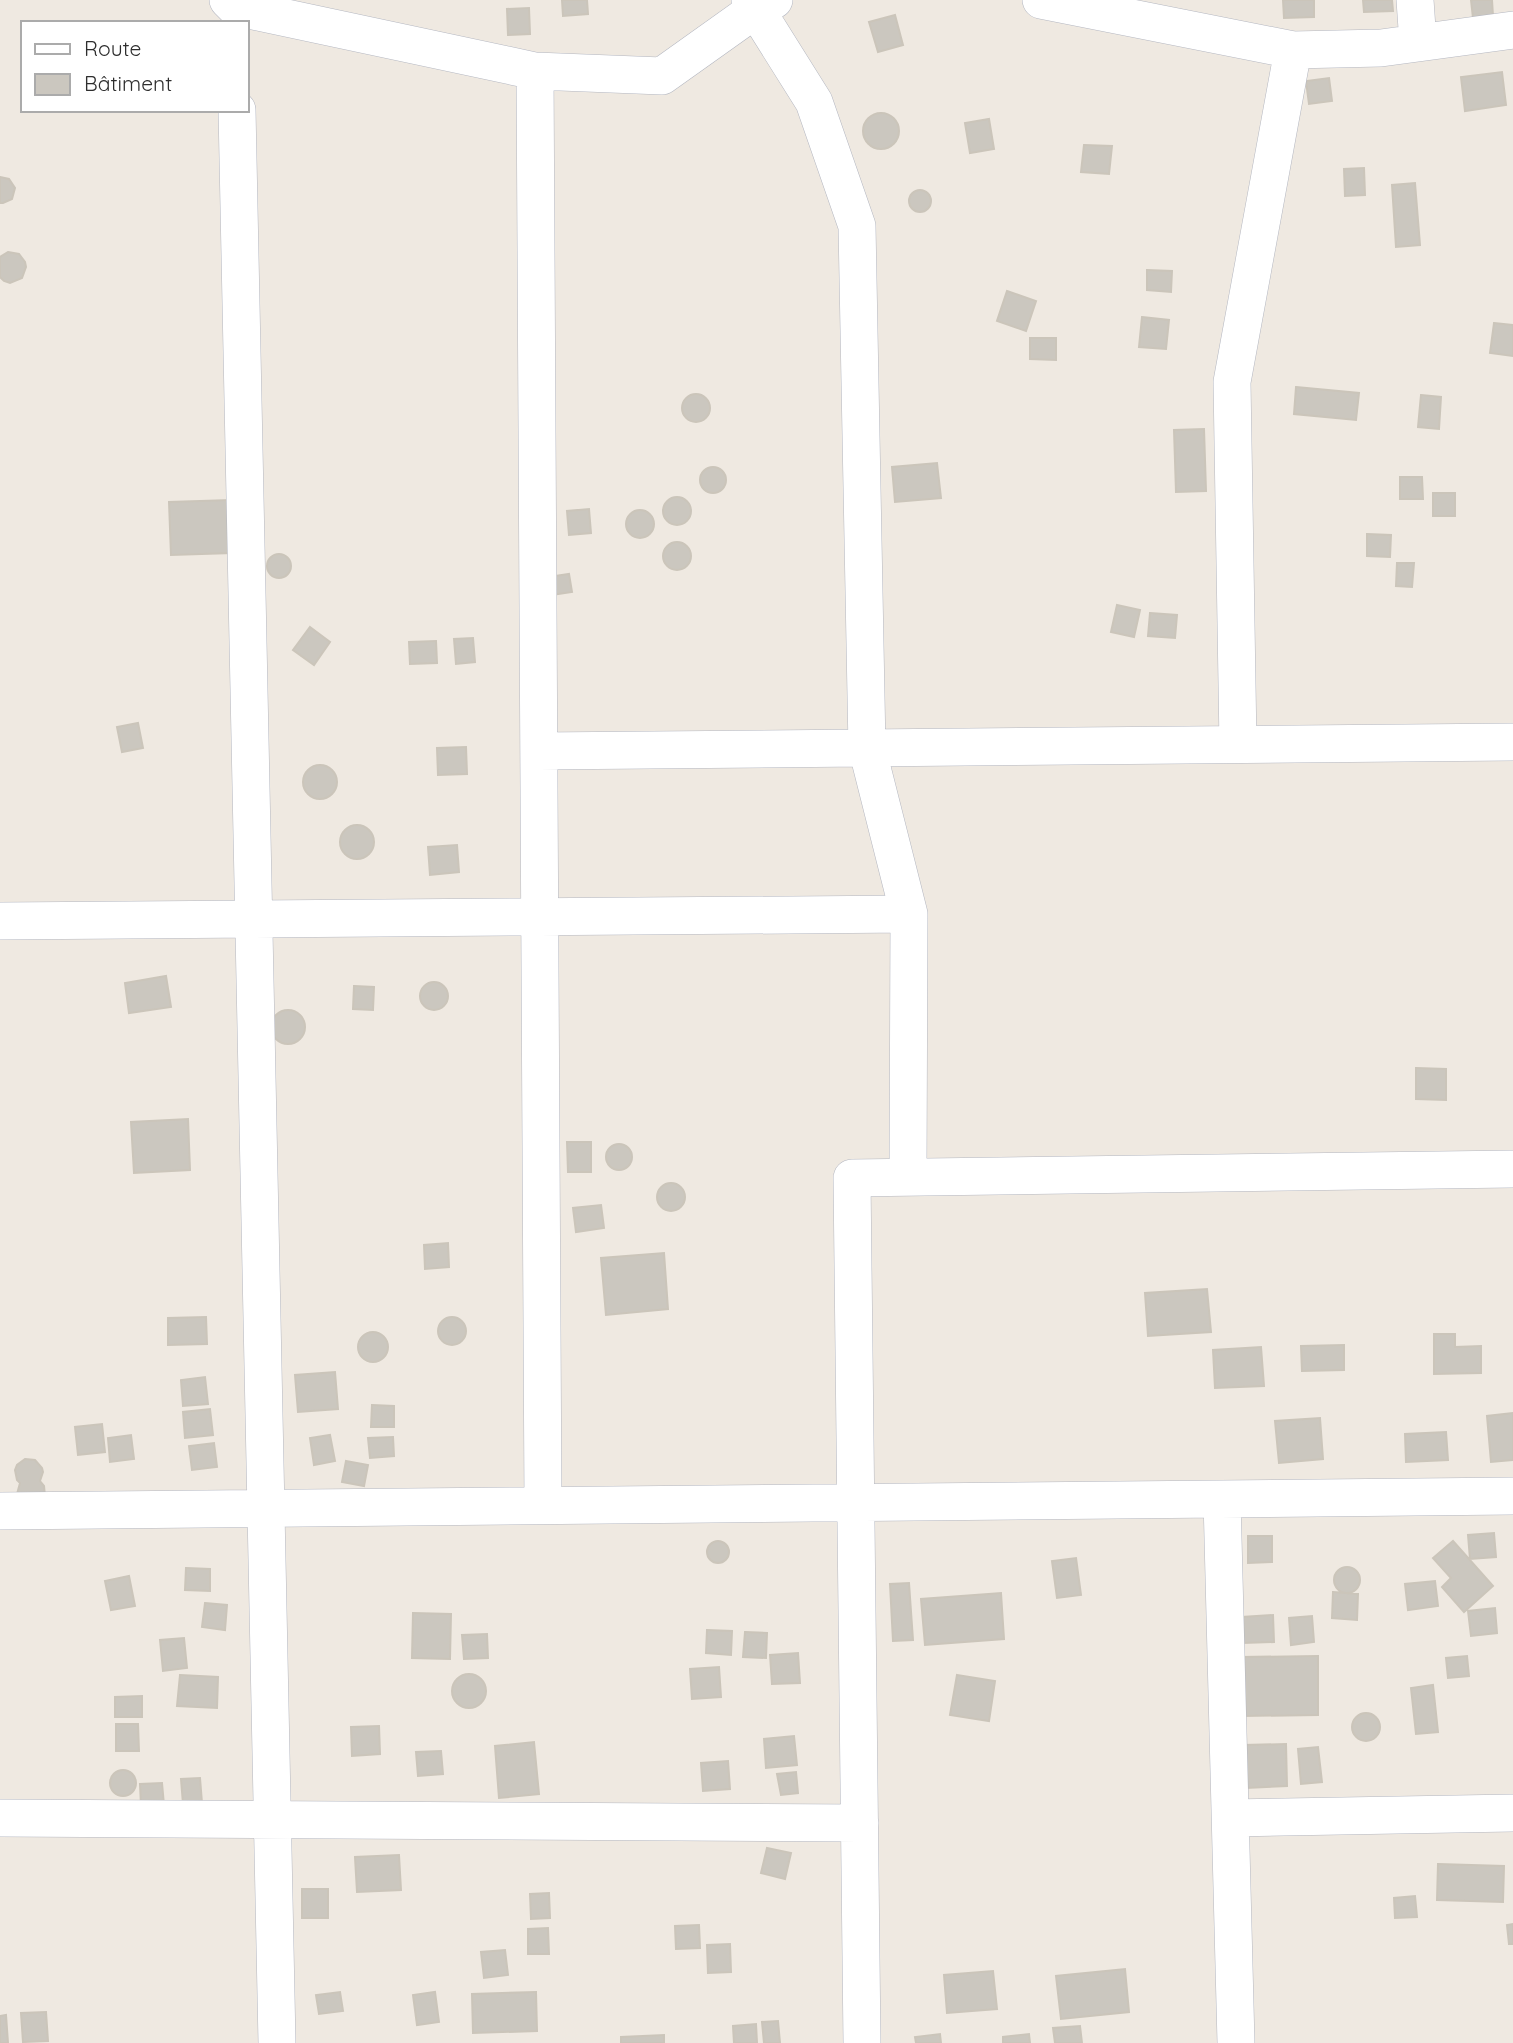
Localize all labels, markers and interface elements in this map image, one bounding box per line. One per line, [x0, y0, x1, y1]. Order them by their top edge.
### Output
legend [21, 21, 248, 112]
text: Route [84, 35, 141, 61]
text: Bâtiment [84, 70, 172, 96]

